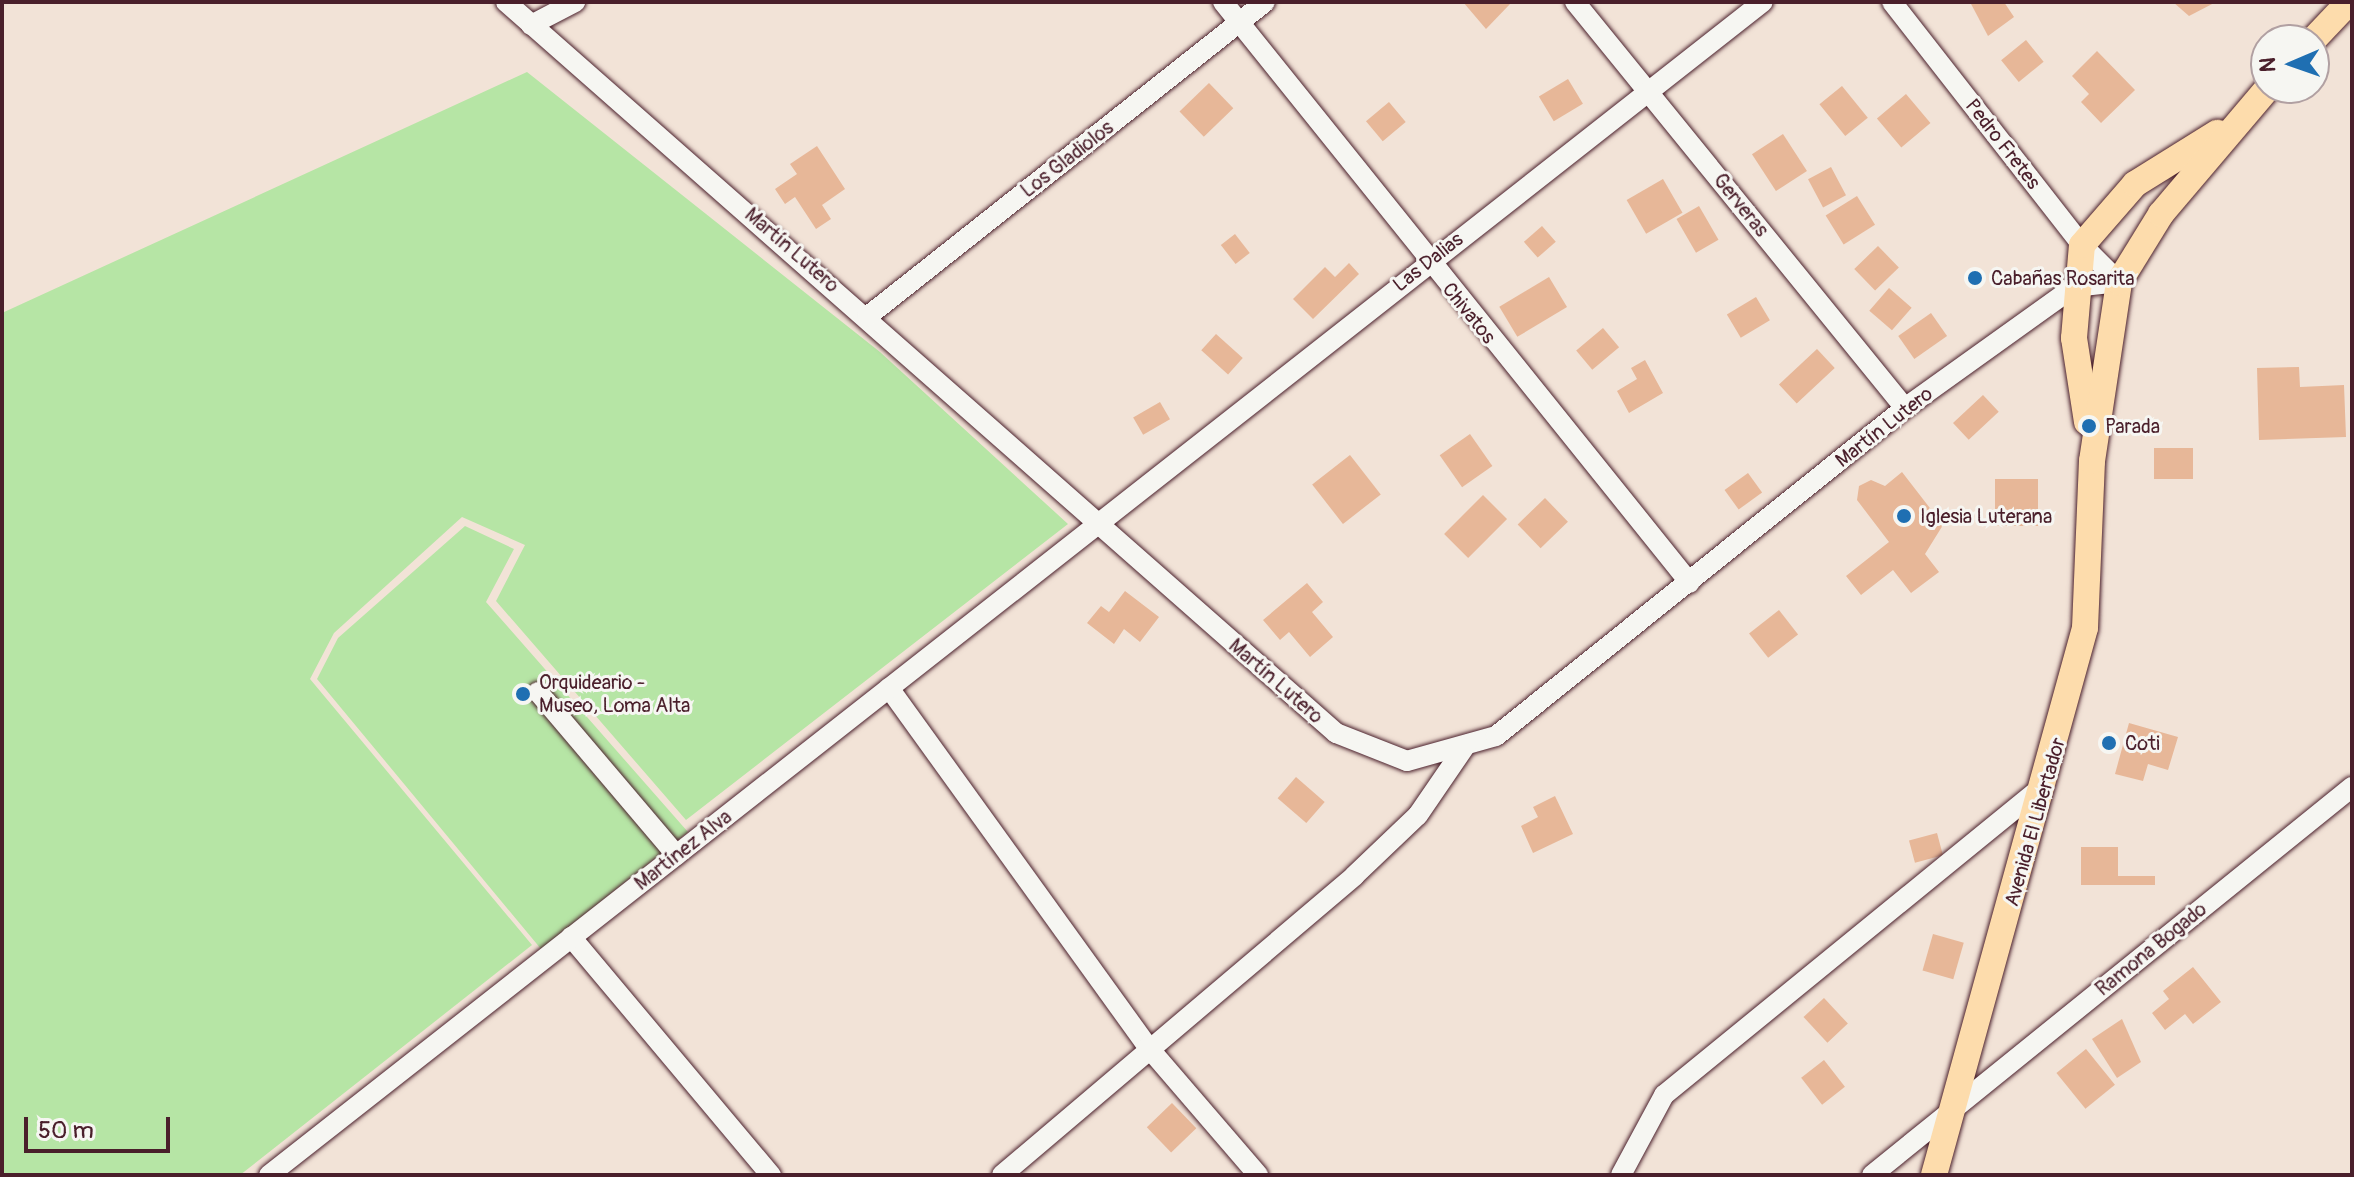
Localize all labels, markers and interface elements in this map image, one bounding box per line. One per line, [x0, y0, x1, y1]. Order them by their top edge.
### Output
north arrow [2250, 24, 2330, 104]
text: N [2254, 57, 2282, 73]
street label: Pedro Fretes [1960, 94, 2046, 194]
street label: Los Gladiolos [1016, 115, 1118, 203]
street label: Gerveras [1708, 168, 1774, 242]
street label: Martín Lutero [740, 203, 844, 297]
street label: Las Dalias [1388, 227, 1468, 297]
place label: Cabañas Rosarita [1991, 266, 2134, 290]
marker: Cabañas Rosarita [1966, 269, 1984, 287]
street label: Chivatos [1437, 278, 1501, 348]
street label: Martín Lutero [1831, 382, 1937, 472]
place label: Parada [2105, 414, 2160, 438]
marker: Parada [2080, 417, 2098, 435]
place label: Iglesia Luterana [1920, 504, 2052, 528]
marker: Iglesia Luterana [1895, 507, 1913, 525]
street label: Martín Lutero [1224, 634, 1328, 728]
place label: Orquideario - Museo, Loma Alta [539, 670, 690, 717]
marker: Orquideario - Museo, Loma Alta [514, 685, 532, 703]
place label: Coti [2125, 731, 2160, 755]
marker: Coti [2100, 734, 2118, 752]
street label: Avenida El Libertador [1999, 735, 2071, 909]
street label: Martínez Alva [630, 805, 736, 895]
street label: Ramona Bogado [2091, 897, 2211, 1001]
scale bar [28, 1101, 174, 1151]
text: 50 m [38, 1116, 94, 1145]

